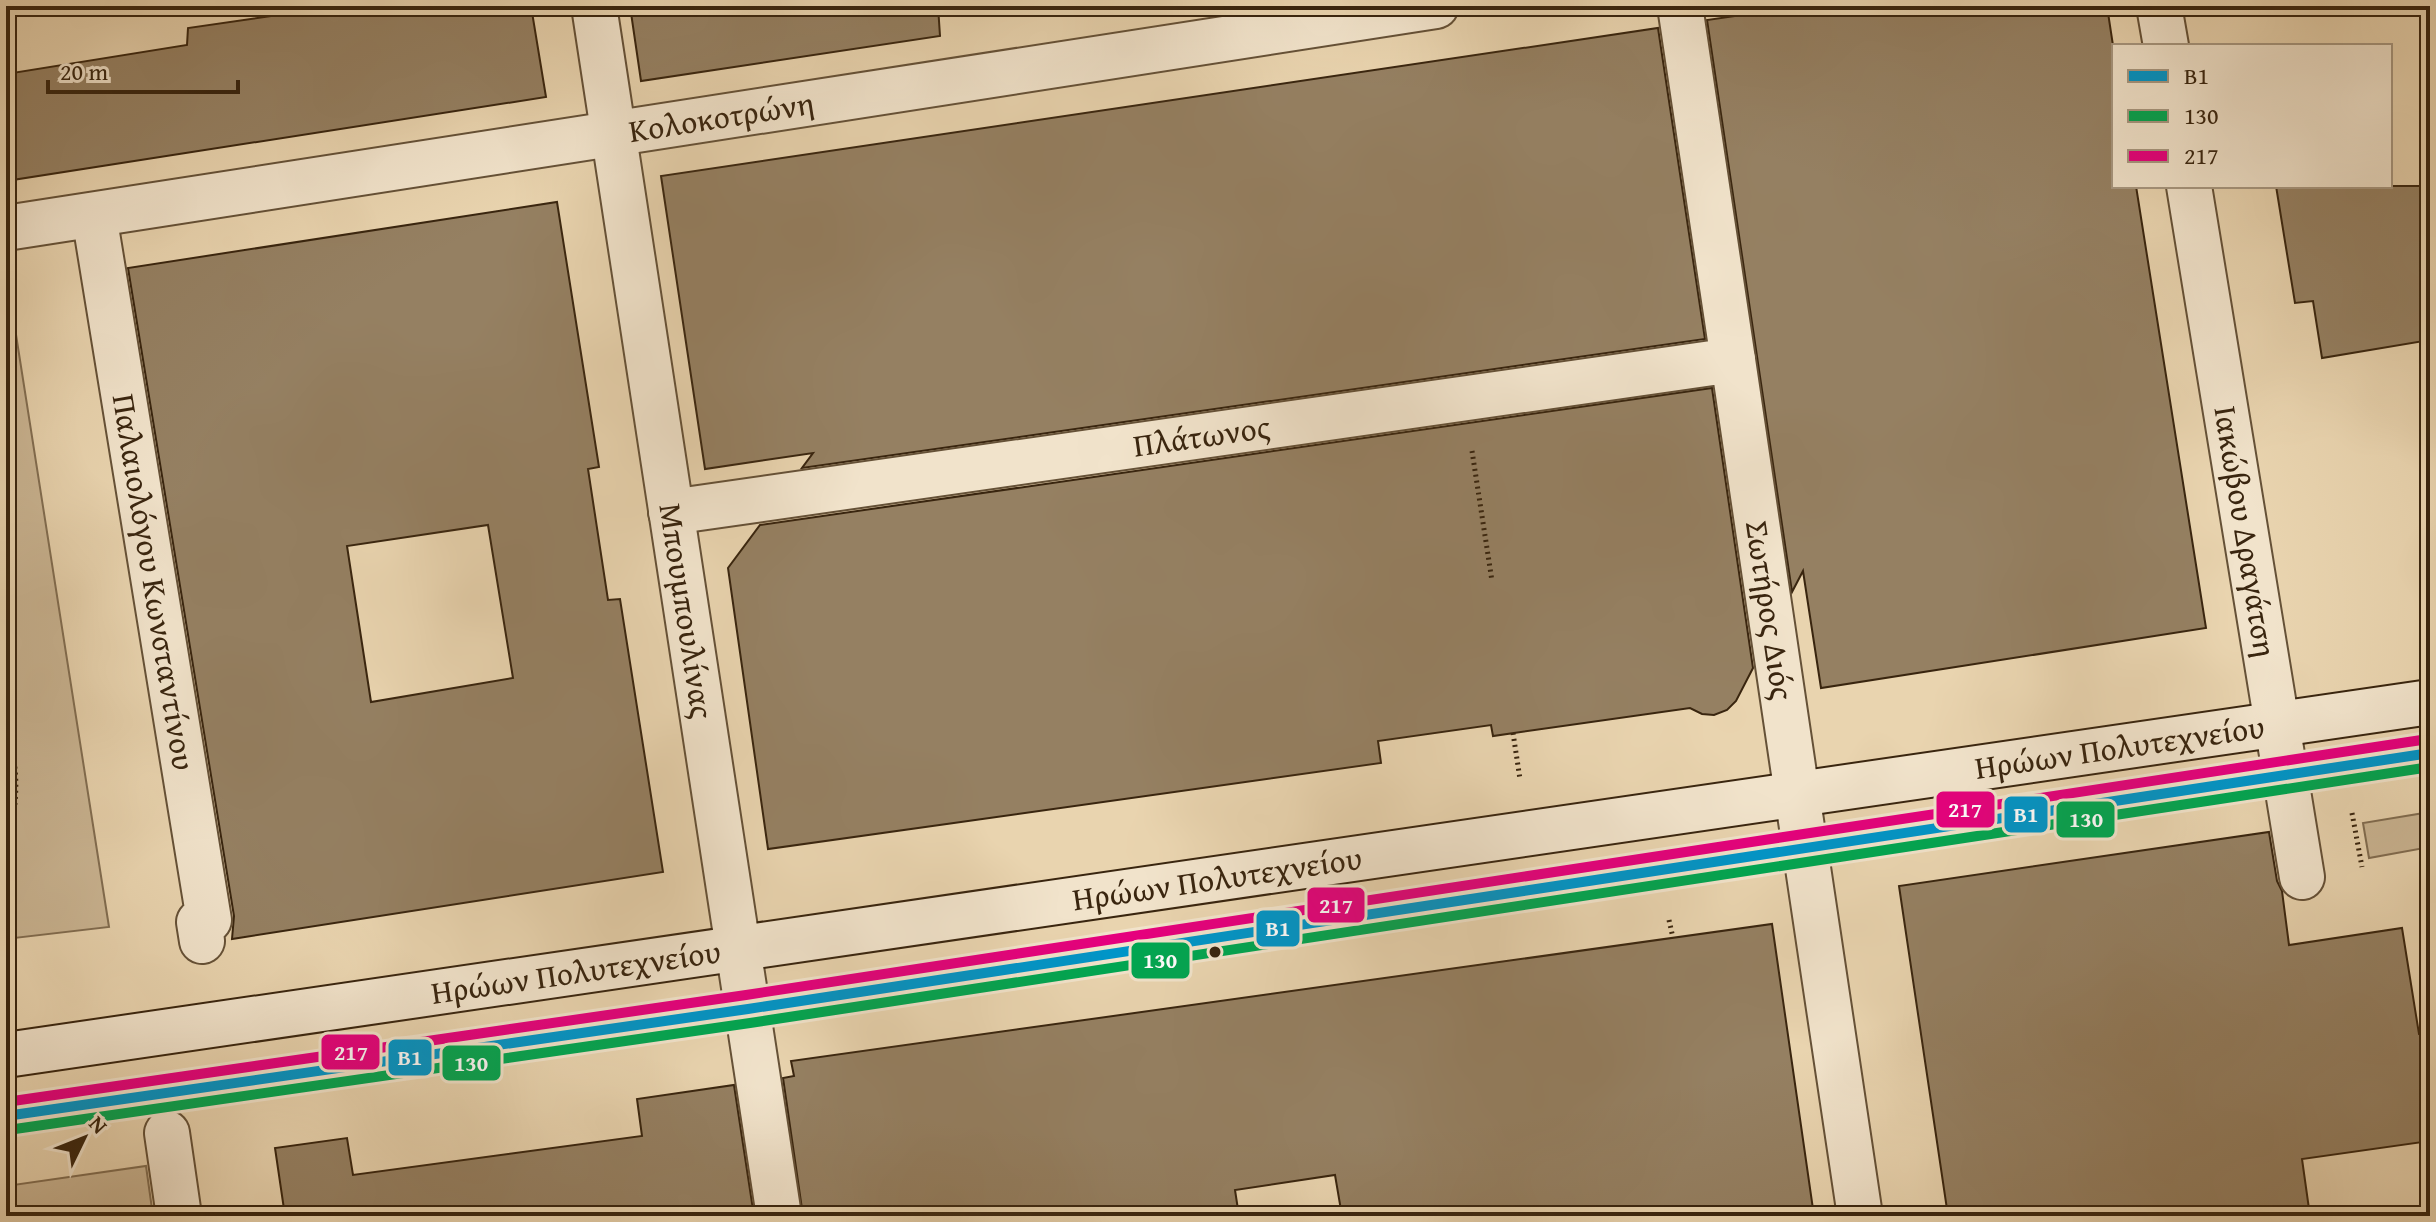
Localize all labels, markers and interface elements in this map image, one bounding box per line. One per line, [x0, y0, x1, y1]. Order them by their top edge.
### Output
scale bar [48, 44, 238, 94]
legend [2112, 44, 2392, 188]
text: 20 m [60, 54, 108, 89]
text: Β1 [2184, 58, 2209, 93]
street label: Κολοκοτρώνη [625, 79, 817, 154]
text: 130 [2184, 98, 2219, 133]
text: 217 [2184, 138, 2219, 173]
street label: Παλαιολόγου Κωνσταντίνου [101, 390, 208, 774]
street label: Πλάτωνος [1130, 402, 1273, 469]
street label: Ιακώβου Δραγάτση [2202, 402, 2290, 661]
street label: Μπουμπουλίνας [647, 500, 727, 722]
street label: Σωτήρος Διός [1734, 518, 1807, 704]
street label: Ηρώων Πολυτεχνείου [1972, 702, 2268, 791]
line badge: 217 [1935, 790, 1996, 829]
text: 217 [1948, 793, 1982, 825]
line badge: Β1 [2003, 795, 2049, 834]
text: Β1 [2014, 798, 2039, 830]
line badge: 130 [2055, 800, 2116, 839]
text: 130 [2069, 803, 2103, 835]
street label: Ηρώων Πολυτεχνείου [1069, 834, 1365, 922]
line badge: 217 [1306, 886, 1366, 924]
text: 217 [1319, 889, 1353, 921]
line badge: Β1 [1255, 909, 1301, 948]
text: Β1 [1266, 912, 1291, 944]
street label: Ηρώων Πολυτεχνείου [428, 927, 724, 1016]
line badge: 130 [1130, 941, 1191, 980]
text: 130 [1143, 944, 1177, 976]
unlabelled marker [1207, 944, 1223, 960]
line badge: 217 [320, 1033, 381, 1071]
text: 217 [334, 1036, 368, 1068]
line badge: Β1 [387, 1038, 433, 1077]
text: Β1 [398, 1041, 423, 1073]
line badge: 130 [441, 1044, 502, 1082]
text: 130 [454, 1047, 488, 1079]
north arrow [44, 1098, 124, 1178]
text: N [82, 1108, 116, 1141]

